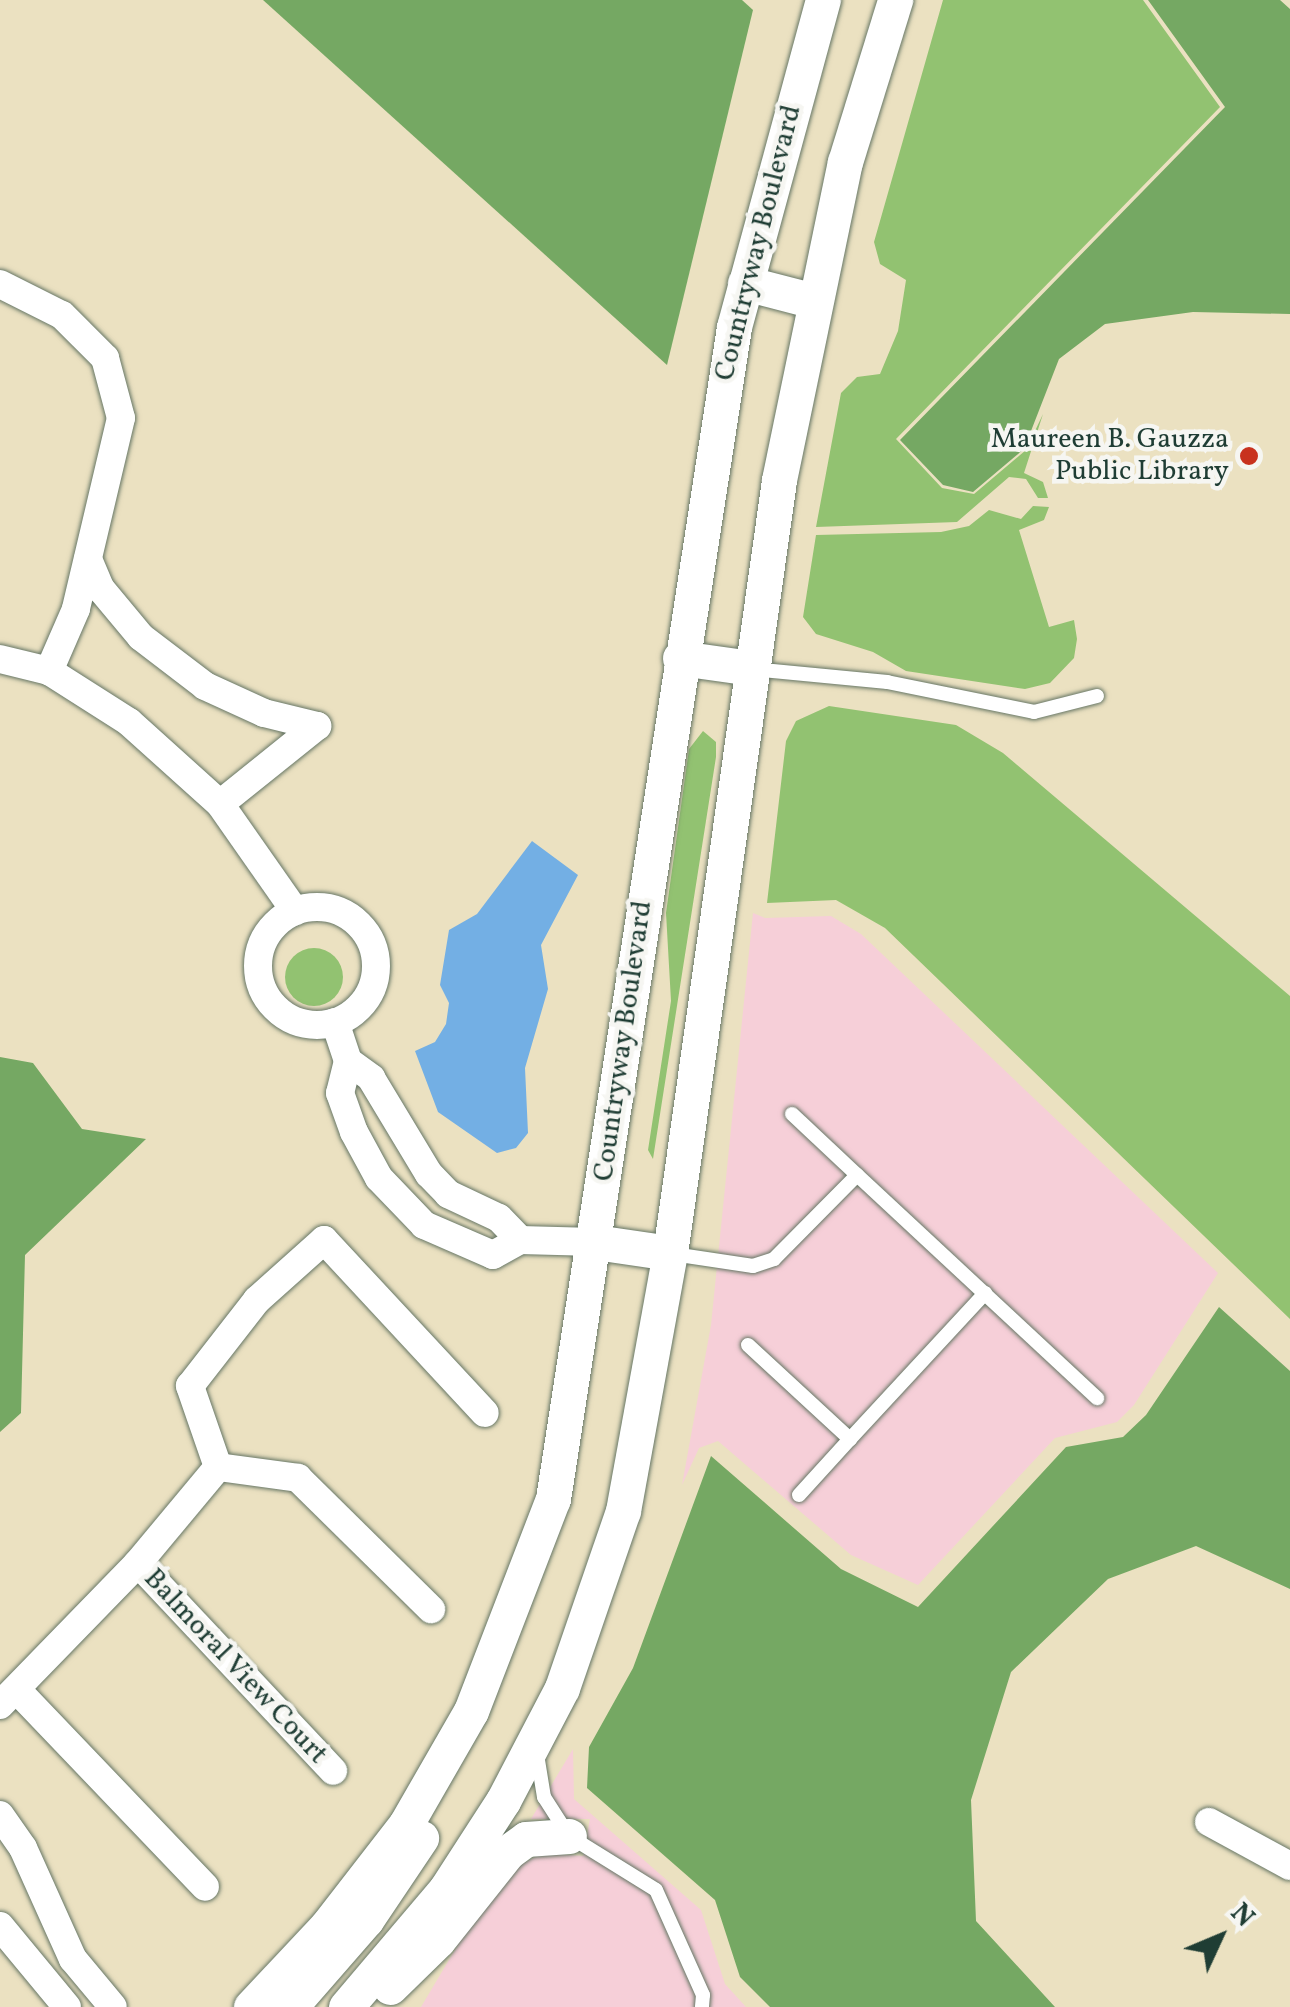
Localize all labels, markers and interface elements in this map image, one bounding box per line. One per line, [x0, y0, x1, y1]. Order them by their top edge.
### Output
street label: Countryway Boulevard [708, 101, 810, 385]
place label: Maureen B. Gauzza Public Library [991, 423, 1229, 489]
marker: Maureen B. Gauzza Public Library [1238, 445, 1260, 467]
street label: Countryway Boulevard [588, 898, 660, 1184]
street label: Balmoral View Court [135, 1562, 335, 1772]
north arrow [1170, 1887, 1270, 1987]
text: N [1221, 1895, 1263, 1937]

